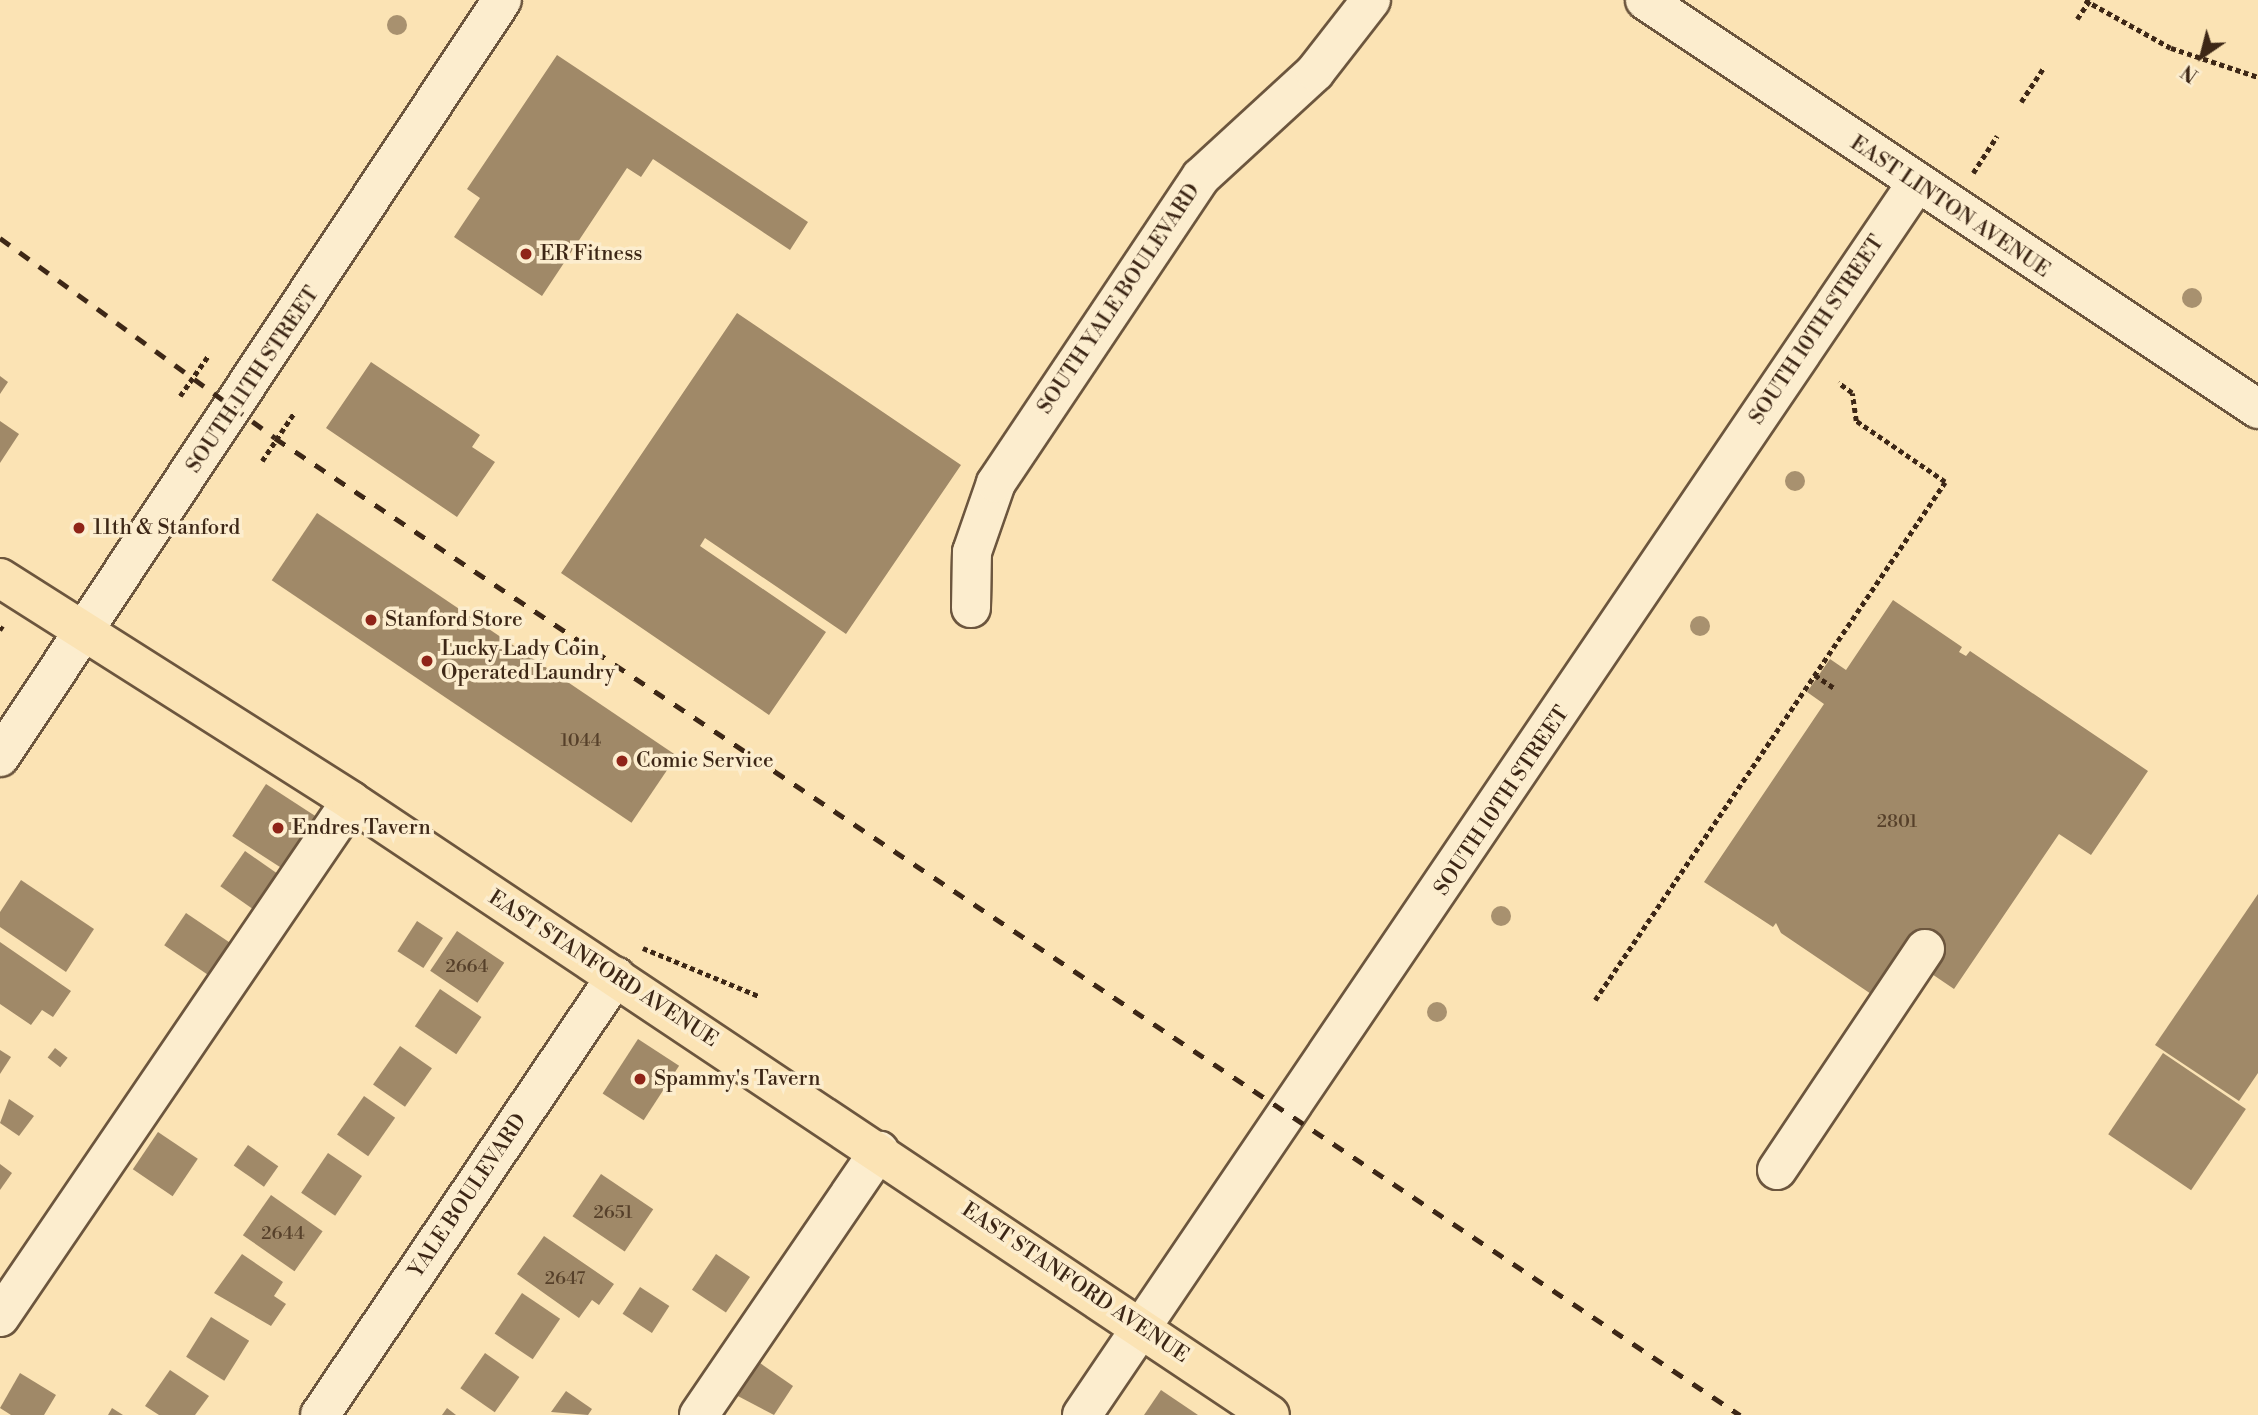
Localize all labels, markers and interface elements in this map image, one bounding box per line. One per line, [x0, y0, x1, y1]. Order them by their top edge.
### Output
north arrow [2167, 21, 2237, 91]
text: N [2177, 59, 2203, 87]
street label: EAST LINTON AVENUE [1845, 131, 2055, 283]
street label: SOUTH YALE BOULEVARD [1032, 179, 1206, 419]
street label: SOUTH 10TH STREET [1744, 231, 1890, 429]
place label: ER Fitness [540, 241, 643, 267]
marker: ER Fitness [518, 246, 534, 262]
street label: SOUTH 11TH STREET [181, 282, 325, 478]
place label: 11th & Stanford [93, 515, 240, 541]
marker: 11th & Stanford [71, 520, 87, 536]
place label: Stanford Store [385, 607, 523, 633]
marker: Stanford Store [363, 612, 379, 628]
place label: Lucky Lady Coin Operated Laundry [441, 636, 615, 686]
marker: Lucky Lady Coin Operated Laundry [419, 653, 435, 669]
street label: SOUTH 10TH STREET [1429, 702, 1575, 900]
house number: 1044 [561, 730, 601, 752]
place label: Comic Service [636, 748, 774, 774]
marker: Comic Service [614, 753, 630, 769]
house number: 2801 [1877, 811, 1917, 833]
place label: Endres Tavern [292, 815, 431, 841]
marker: Endres Tavern [270, 820, 286, 836]
street label: EAST STANFORD AVENUE [484, 885, 722, 1053]
house number: 2664 [445, 956, 489, 978]
place label: Spammy's Tavern [654, 1066, 821, 1092]
marker: Spammy's Tavern [632, 1071, 648, 1087]
street label: YALE BOULEVARD [404, 1109, 532, 1283]
street label: EAST STANFORD AVENUE [957, 1197, 1193, 1369]
house number: 2651 [594, 1202, 632, 1224]
house number: 2644 [261, 1223, 305, 1245]
house number: 2647 [545, 1268, 585, 1290]

